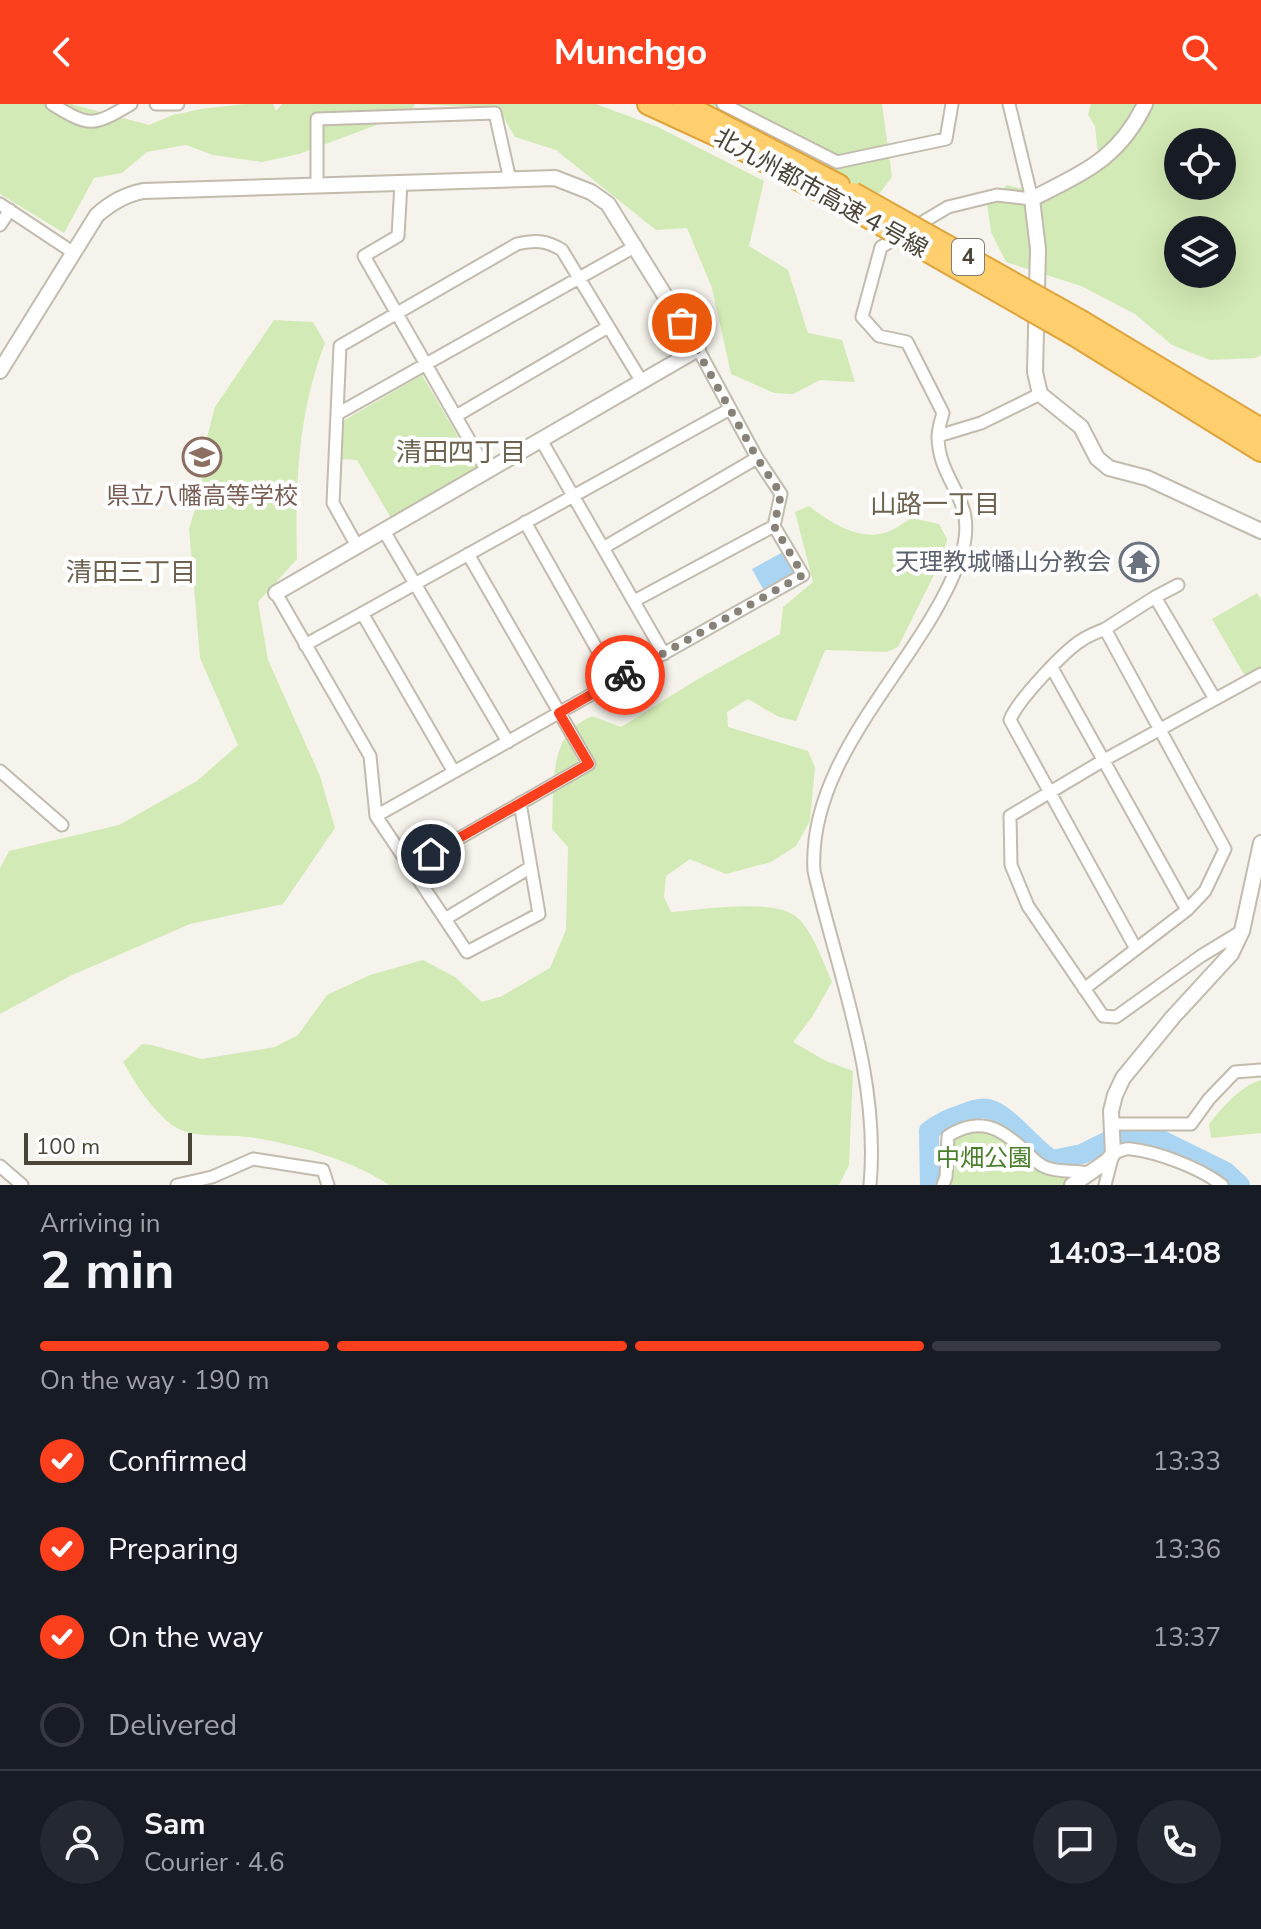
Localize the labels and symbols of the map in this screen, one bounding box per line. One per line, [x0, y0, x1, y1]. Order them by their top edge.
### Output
street label: 北九州都市高速４号線 [708, 121, 934, 265]
road number: 4 [952, 239, 984, 275]
pin [648, 289, 716, 357]
district label: 清田四丁目 [396, 435, 526, 470]
school or university icon: 県立八幡高等学校 [181, 436, 223, 478]
place label: 県立八幡高等学校 [106, 480, 298, 512]
district label: 山路一丁目 [870, 487, 1000, 522]
temple icon: 天理教城幡山分教会 [1118, 541, 1160, 583]
place label: 天理教城幡山分教会 [895, 546, 1111, 578]
district label: 清田三丁目 [66, 555, 196, 590]
courier [585, 635, 665, 715]
pin [397, 820, 465, 888]
scale bar [24, 1129, 192, 1165]
park label: 中畑公園 [936, 1142, 1032, 1174]

